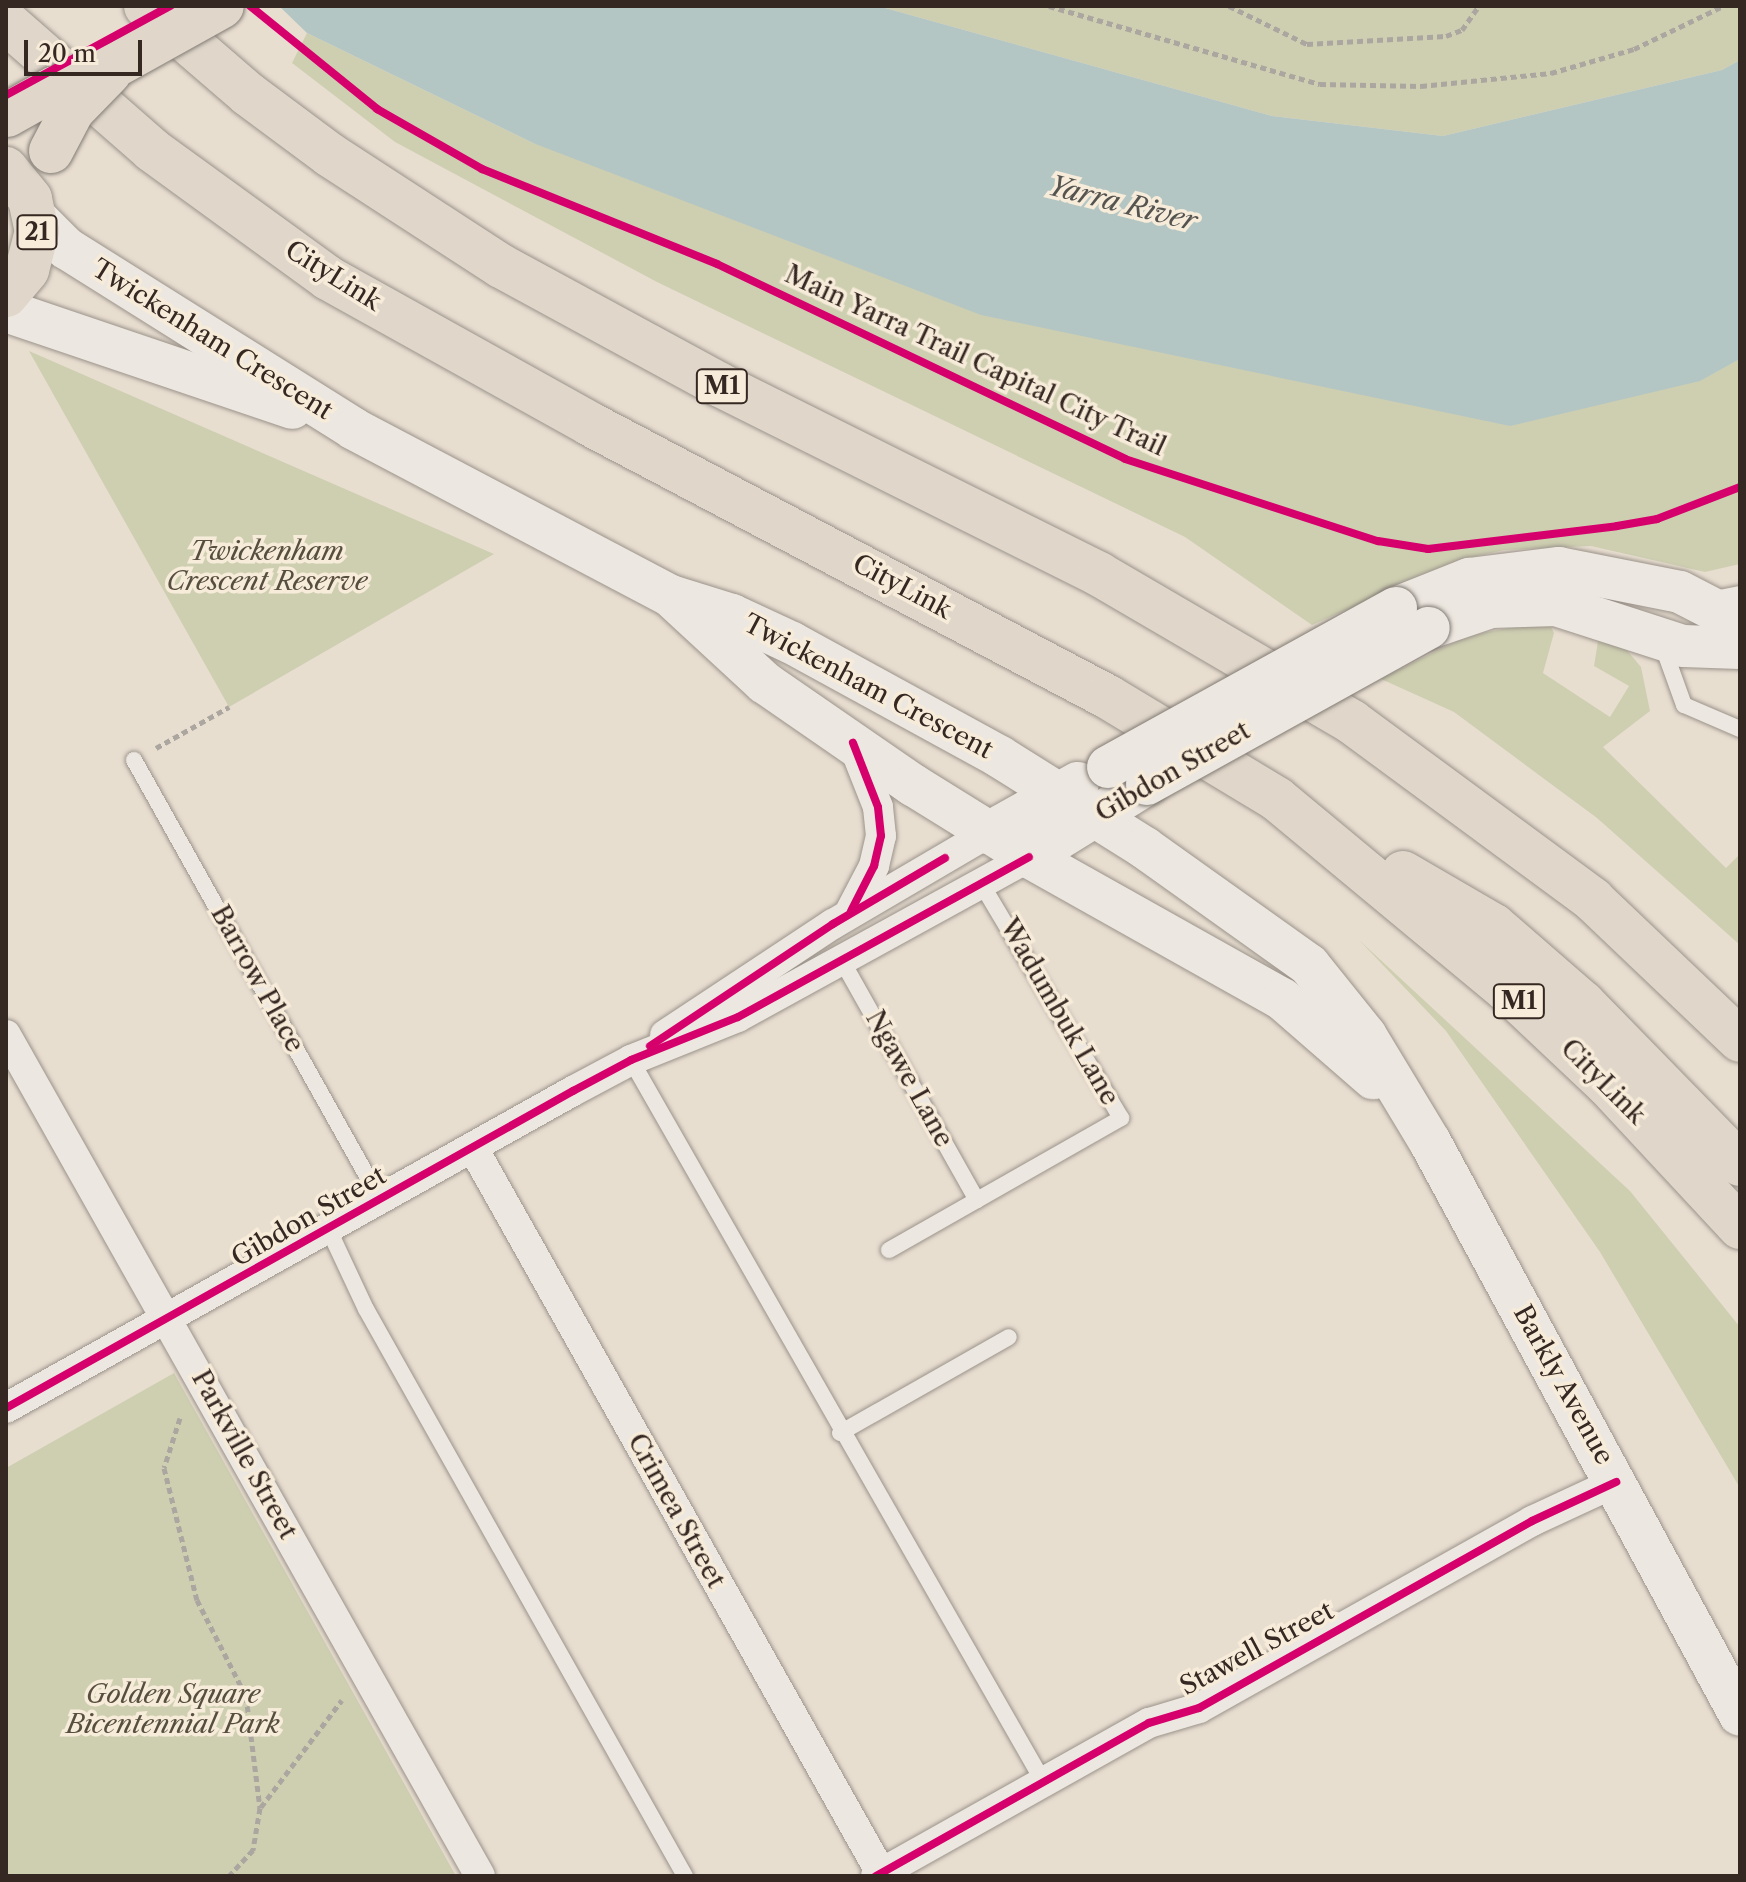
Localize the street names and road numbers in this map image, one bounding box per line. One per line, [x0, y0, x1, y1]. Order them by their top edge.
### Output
road number: 21 [15, 212, 59, 252]
street label: CityLink [279, 234, 387, 318]
street label: Twickenham Crescent [86, 253, 338, 427]
street label: Main Yarra Trail Capital City Trail [778, 258, 1172, 464]
road number: M1 [694, 366, 750, 406]
street label: CityLink [847, 548, 957, 626]
street label: Twickenham Crescent [738, 608, 998, 766]
street label: Gibdon Street [1090, 715, 1256, 829]
street label: Barrow Place [204, 900, 310, 1058]
street label: Wadumbuk Lane [993, 913, 1125, 1111]
road number: M1 [1491, 981, 1547, 1021]
street label: Ngawe Lane [859, 1005, 959, 1153]
street label: CityLink [1554, 1033, 1652, 1131]
street label: Gibdon Street [226, 1160, 392, 1274]
street label: Barkly Avenue [1506, 1299, 1620, 1471]
street label: Parkville Street [185, 1365, 303, 1545]
street label: Crimea Street [621, 1428, 731, 1594]
street label: Stawell Street [1175, 1596, 1339, 1702]

